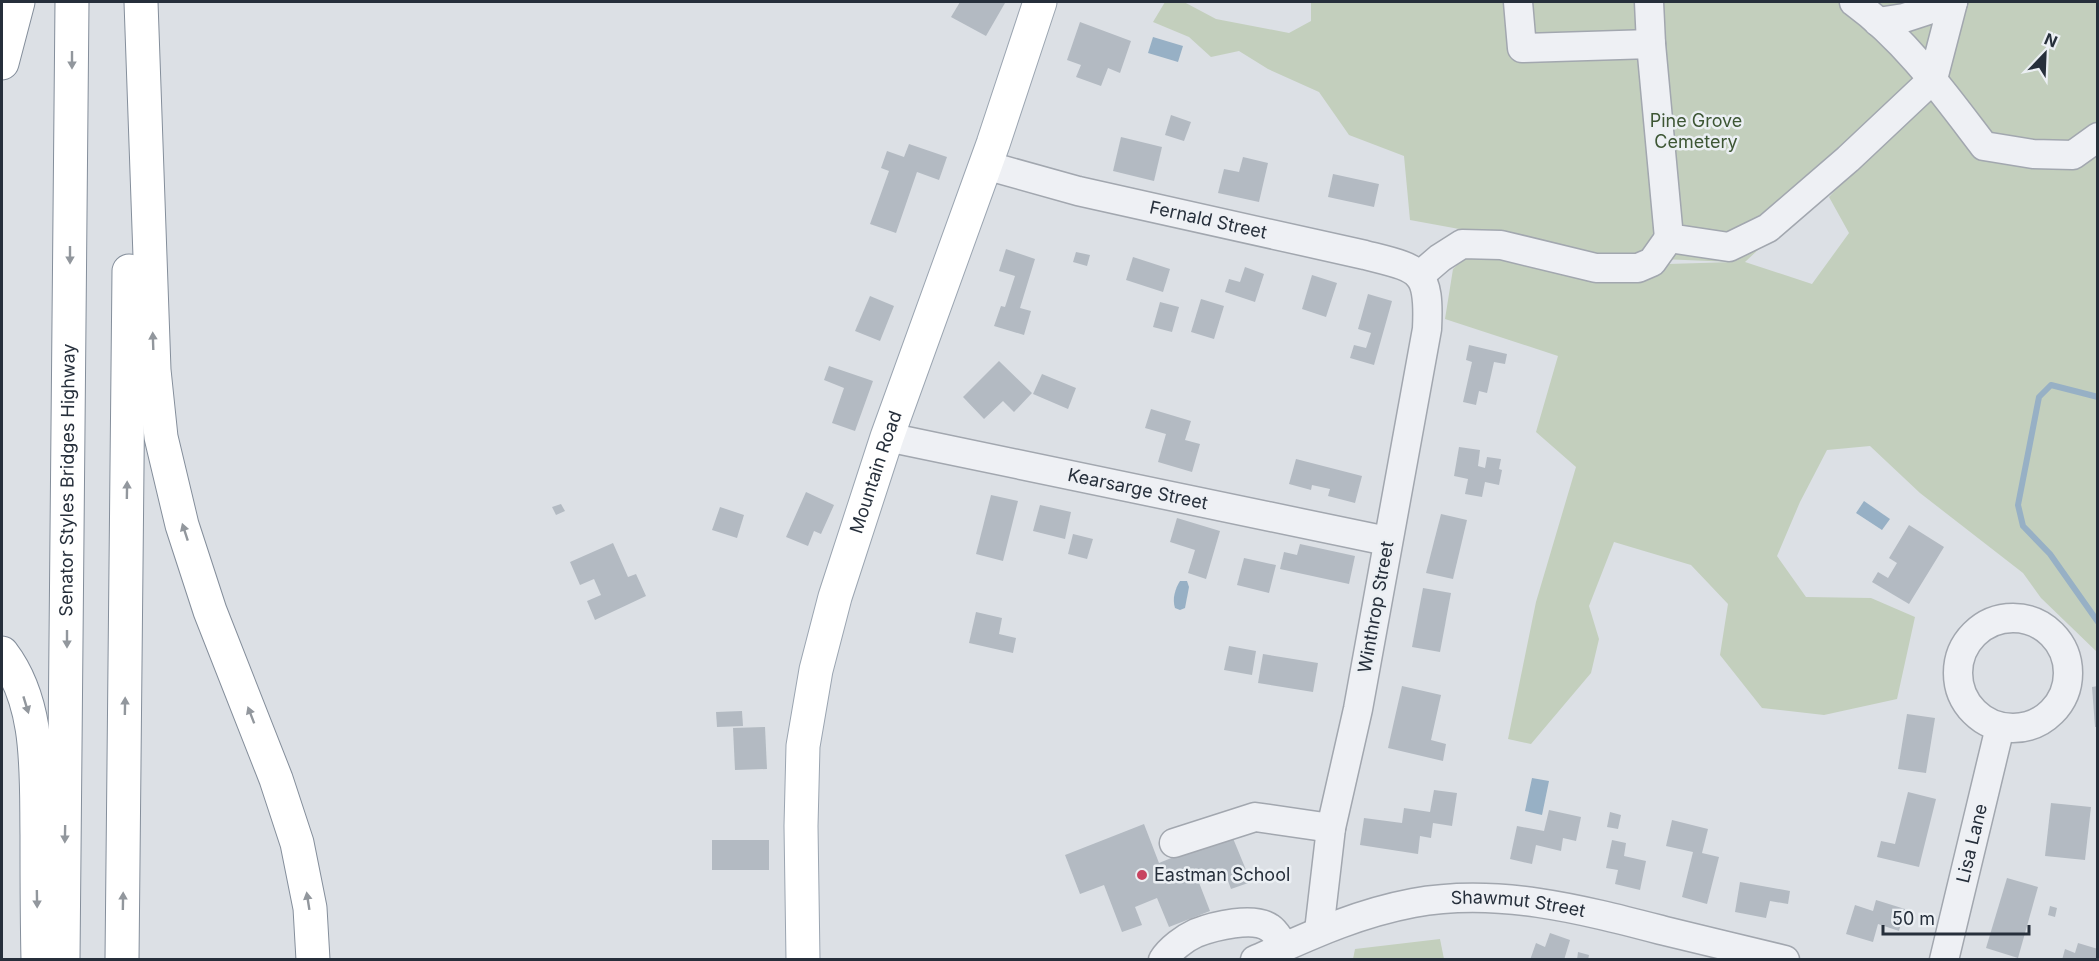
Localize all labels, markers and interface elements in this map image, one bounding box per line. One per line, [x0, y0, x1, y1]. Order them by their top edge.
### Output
north arrow [2015, 24, 2075, 84]
text: N [2041, 29, 2060, 52]
one-way arrow [67, 50, 77, 69]
park label: Pine Grove Cemetery [1650, 110, 1742, 152]
street label: Fernald Street [1148, 196, 1269, 243]
one-way arrow [65, 245, 75, 264]
one-way arrow [148, 331, 157, 350]
street label: Senator Styles Bridges Highway [55, 343, 79, 617]
street label: Mountain Road [845, 408, 906, 536]
street label: Kearsarge Street [1066, 464, 1210, 513]
one-way arrow [122, 481, 132, 500]
one-way arrow [180, 523, 189, 541]
street label: Winthrop Street [1354, 539, 1397, 674]
one-way arrow [62, 629, 72, 648]
one-way arrow [22, 696, 31, 714]
one-way arrow [120, 697, 130, 716]
one-way arrow [246, 706, 256, 724]
street label: Lisa Lane [1952, 802, 1991, 885]
one-way arrow [60, 824, 70, 843]
place label: Eastman School [1154, 864, 1290, 885]
marker: Eastman School [1135, 868, 1149, 882]
street label: Shawmut Street [1450, 887, 1587, 921]
one-way arrow [32, 889, 42, 908]
one-way arrow [118, 892, 128, 911]
one-way arrow [303, 892, 312, 911]
scale bar [1883, 898, 2028, 936]
text: 50 m [1892, 908, 1935, 929]

